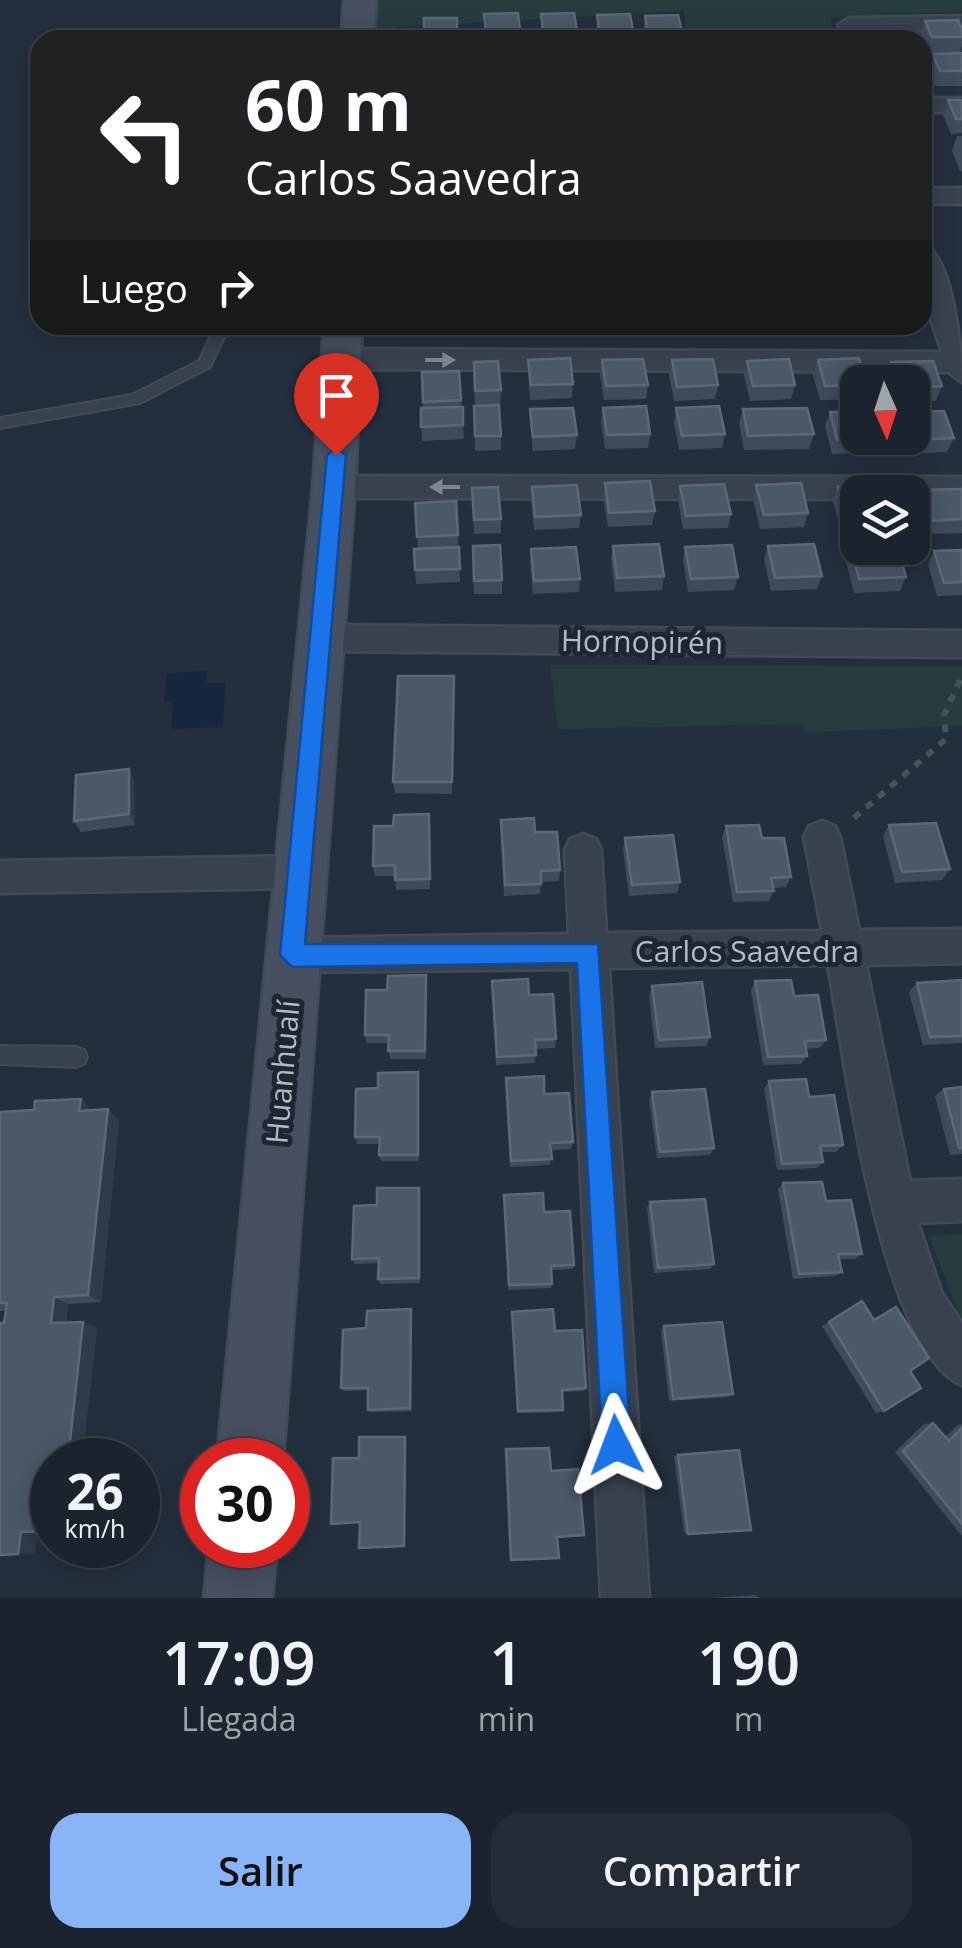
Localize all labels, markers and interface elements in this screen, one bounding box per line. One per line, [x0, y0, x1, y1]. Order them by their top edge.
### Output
text: 60 m [245, 56, 412, 152]
icon: left [80, 70, 210, 200]
text: Carlos Saavedra [245, 147, 582, 208]
icon: right [208, 260, 263, 315]
text: Luego [80, 262, 188, 314]
one-way arrow [424, 352, 456, 368]
pin [294, 353, 379, 456]
north arrow [840, 365, 930, 455]
map controls [840, 365, 930, 565]
icon: arrive [309, 368, 364, 423]
button: layers [840, 475, 930, 565]
one-way arrow [428, 479, 460, 495]
street label: Hornopirén [560, 619, 724, 663]
street label: Carlos Saavedra [635, 930, 859, 971]
street label: Huanhualí [255, 997, 309, 1146]
position arrow [564, 1393, 668, 1497]
speed limit sign: 30 [180, 1438, 310, 1568]
text: 26 [66, 1457, 124, 1525]
text: km/h [65, 1511, 125, 1545]
text: 17:09 [162, 1621, 316, 1703]
text: 1 [489, 1621, 524, 1703]
text: 190 [697, 1621, 800, 1703]
text: Llegada [181, 1697, 296, 1740]
text: min [478, 1697, 535, 1740]
text: m [734, 1697, 763, 1740]
button: Salir [50, 1813, 471, 1928]
button: Compartir [491, 1813, 912, 1928]

